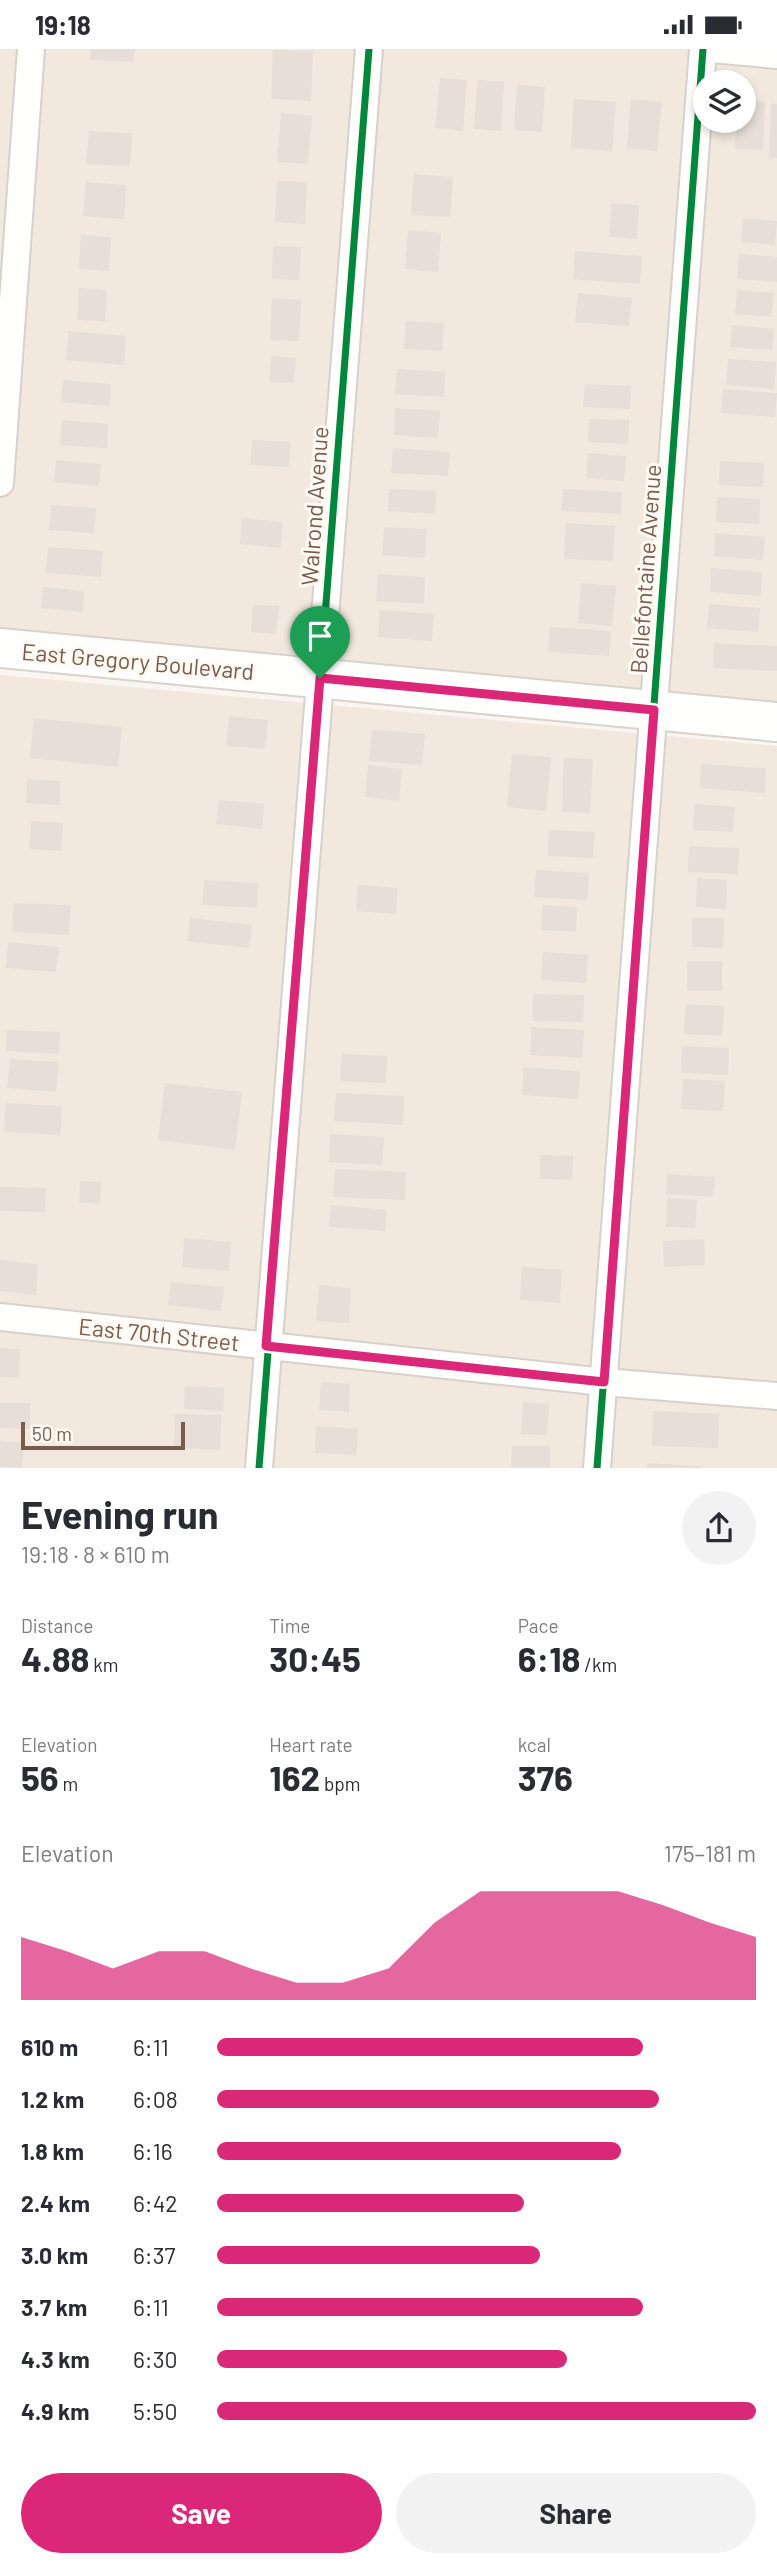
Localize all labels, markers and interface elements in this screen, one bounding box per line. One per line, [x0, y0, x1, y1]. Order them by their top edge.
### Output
text: 19:18 [35, 9, 91, 40]
map controls [693, 70, 756, 133]
button: layers [693, 70, 756, 133]
street label: Walrond Avenue [294, 426, 334, 586]
street label: Bellefontaine Avenue [624, 463, 666, 675]
pin [290, 606, 350, 678]
icon: arrive [301, 617, 339, 655]
street label: East Gregory Boulevard [21, 637, 255, 685]
street label: East 70th Street [77, 1312, 241, 1356]
scale bar [21, 1419, 186, 1451]
text: 50 m [32, 1422, 72, 1445]
text: Evening run [21, 1491, 219, 1537]
button: share [682, 1491, 756, 1565]
text: 19:18 · 8 × 610 m [21, 1540, 170, 1568]
text: Distance [21, 1614, 93, 1637]
text: Time [269, 1614, 310, 1637]
text: Pace [518, 1614, 559, 1637]
text: 4.88 [21, 1637, 90, 1679]
text: 30:45 [269, 1637, 361, 1679]
text: 6:18 [518, 1637, 581, 1679]
text: km [90, 1653, 119, 1676]
text: /km [581, 1653, 617, 1676]
text: Elevation [21, 1733, 98, 1756]
text: Heart rate [269, 1733, 353, 1756]
text: kcal [518, 1733, 551, 1756]
text: 56 [21, 1756, 59, 1798]
text: 162 [269, 1756, 320, 1798]
text: 376 [518, 1756, 573, 1798]
text: m [59, 1772, 78, 1795]
text: bpm [320, 1772, 361, 1795]
text: Elevation [21, 1839, 114, 1867]
text: 175–181 m [664, 1839, 756, 1867]
text: 610 m [21, 2033, 78, 2061]
text: 6:11 [133, 2033, 169, 2061]
text: 1.2 km [21, 2085, 84, 2113]
text: 6:08 [133, 2085, 178, 2113]
text: 1.8 km [21, 2137, 84, 2165]
text: 6:16 [133, 2137, 173, 2165]
text: 2.4 km [21, 2189, 90, 2217]
text: 6:42 [133, 2189, 178, 2217]
text: 3.0 km [21, 2241, 88, 2269]
text: 6:37 [133, 2241, 175, 2269]
text: 3.7 km [21, 2293, 87, 2321]
text: 6:11 [133, 2293, 169, 2321]
text: 4.3 km [21, 2345, 90, 2373]
text: 6:30 [133, 2345, 177, 2373]
text: 4.9 km [21, 2397, 89, 2425]
text: 5:50 [133, 2397, 177, 2425]
button: Save [21, 2473, 382, 2553]
button: Share [396, 2473, 756, 2553]

